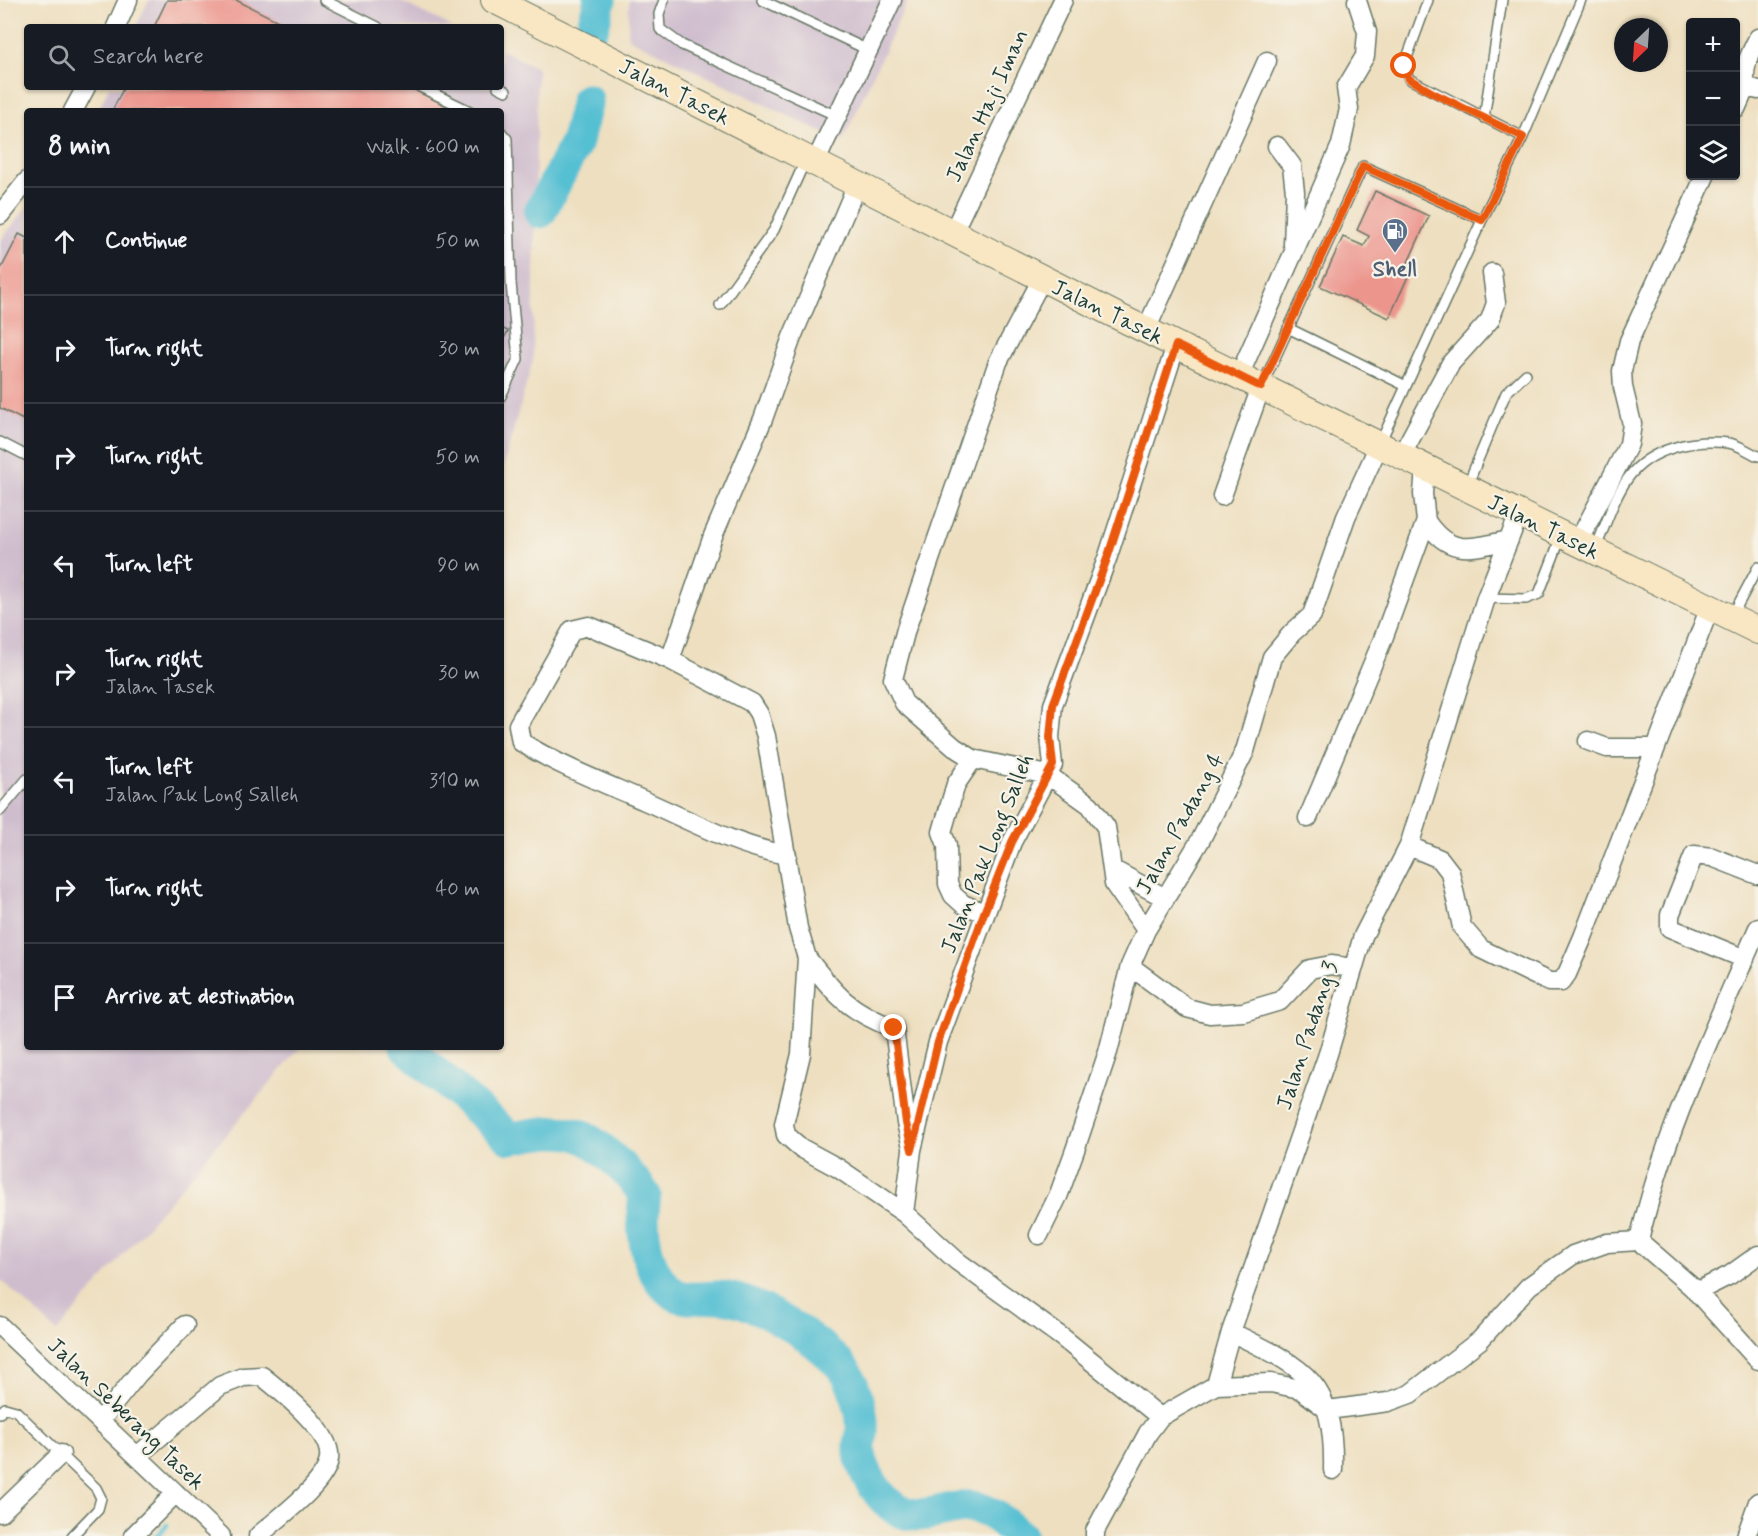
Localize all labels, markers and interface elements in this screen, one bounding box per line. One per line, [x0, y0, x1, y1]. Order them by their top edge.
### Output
north arrow [1614, 18, 1668, 72]
map controls [1686, 18, 1740, 180]
button: + [1686, 18, 1740, 72]
search box [24, 24, 504, 90]
street label: Jalan Haji Iman [940, 25, 1036, 187]
icon: search [45, 41, 78, 74]
text: Search here [93, 43, 204, 71]
route start [1390, 52, 1416, 78]
street label: Jalan Tasek [614, 53, 734, 133]
button: − [1686, 72, 1740, 126]
button: layers [1686, 126, 1740, 180]
text: 8 min [48, 130, 111, 164]
text: Walk · 600 m [366, 134, 480, 161]
fuel station icon: Shell [1380, 216, 1410, 254]
icon: ahead [48, 225, 81, 258]
text: Continue [105, 227, 187, 255]
text: 50 m [435, 228, 480, 255]
place label: Shell [1373, 256, 1417, 284]
street label: Jalan Tasek [1047, 274, 1168, 352]
icon: right [48, 333, 81, 366]
text: Turn right [105, 335, 203, 363]
text: 30 m [438, 336, 480, 363]
icon: right [48, 441, 81, 474]
text: Turn right [105, 443, 203, 471]
text: 50 m [435, 444, 480, 471]
street label: Jalan Tasek [1483, 489, 1604, 567]
icon: left [48, 549, 81, 582]
text: Turn left [105, 551, 193, 579]
text: 90 m [437, 552, 480, 579]
text: Turn right [105, 646, 203, 674]
icon: right [48, 657, 81, 690]
text: 30 m [438, 660, 480, 687]
text: Jalan Tasek [105, 674, 215, 701]
street label: Jalan Padang 4 [1130, 748, 1232, 900]
street label: Jalan Pak Long Salleh [935, 750, 1043, 959]
text: Turn left [105, 754, 193, 782]
icon: left [48, 765, 81, 798]
text: 310 m [429, 768, 480, 795]
text: Jalan Pak Long Salleh [105, 782, 298, 809]
icon: right [48, 873, 81, 906]
text: Turn right [105, 875, 203, 903]
text: 40 m [436, 876, 480, 903]
street label: Jalan Padang 3 [1271, 958, 1346, 1114]
icon: arrive [48, 981, 81, 1014]
text: Arrive at destination [105, 983, 295, 1011]
route end [880, 1014, 906, 1040]
street label: Jalan Seberang Tasek [39, 1332, 210, 1499]

